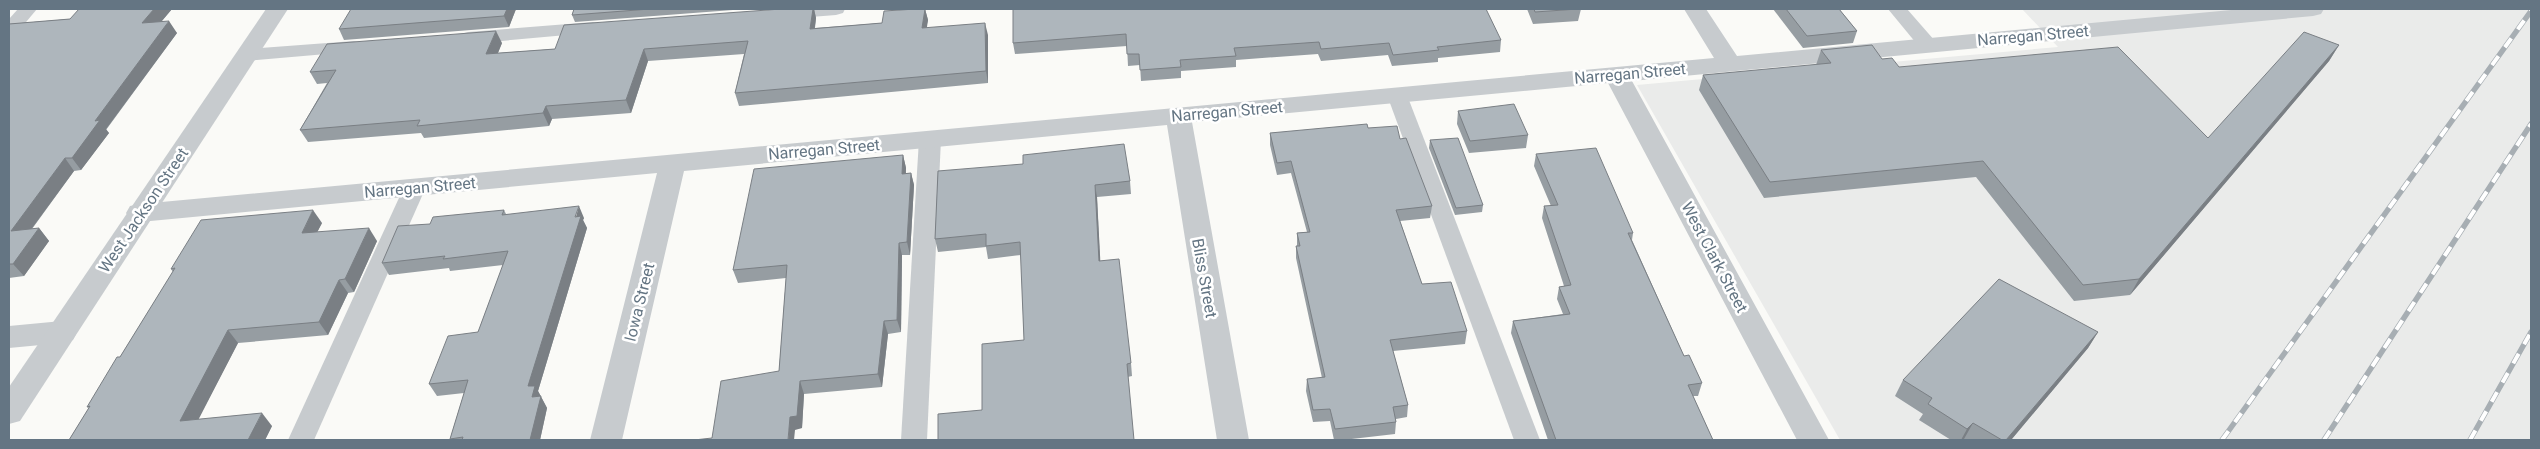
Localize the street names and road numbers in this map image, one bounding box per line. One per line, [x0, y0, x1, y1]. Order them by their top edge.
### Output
street label: Narregan Street [1976, 21, 2090, 50]
street label: Narregan Street [1573, 59, 1687, 88]
street label: Narregan Street [1170, 97, 1284, 126]
street label: Narregan Street [767, 135, 881, 164]
street label: West Jackson Street [95, 144, 192, 276]
street label: Narregan Street [363, 173, 477, 202]
street label: West Clark Street [1677, 199, 1752, 316]
street label: Bliss Street [1188, 237, 1221, 319]
street label: Iowa Street [621, 261, 658, 343]

